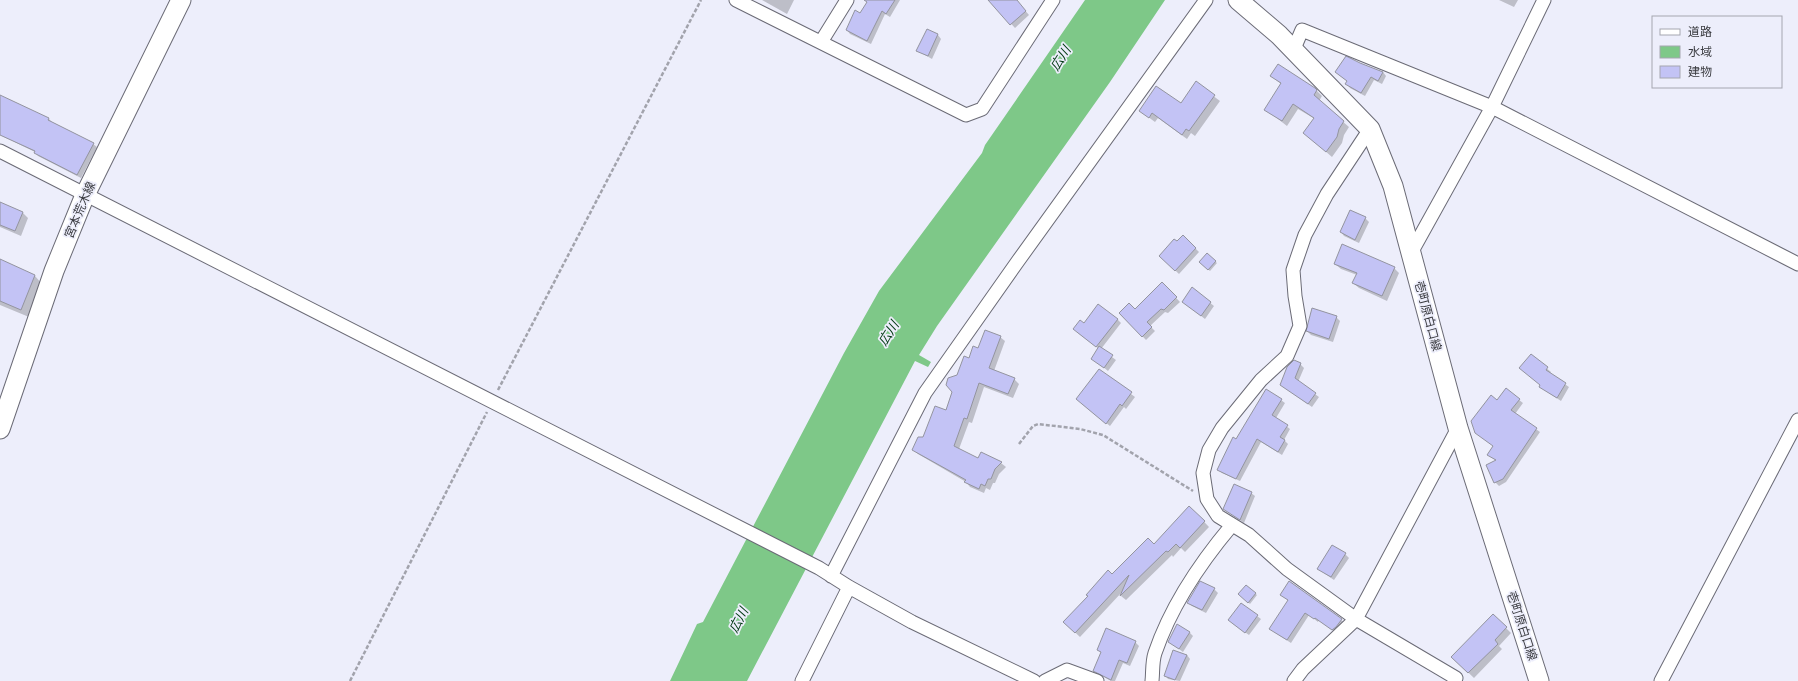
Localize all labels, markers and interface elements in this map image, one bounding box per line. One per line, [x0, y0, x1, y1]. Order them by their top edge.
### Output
legend [1652, 16, 1782, 88]
text: 道路 [1688, 23, 1712, 40]
water label: 広川 [1045, 41, 1076, 74]
text: 水域 [1688, 43, 1712, 60]
text: 建物 [1688, 63, 1712, 80]
street label: 宮本荒木線 [60, 179, 99, 241]
street label: 壱町原白口線 [1411, 279, 1446, 353]
water label: 広川 [873, 316, 904, 349]
street label: 壱町原白口線 [1503, 589, 1542, 663]
water label: 広川 [724, 603, 754, 636]

